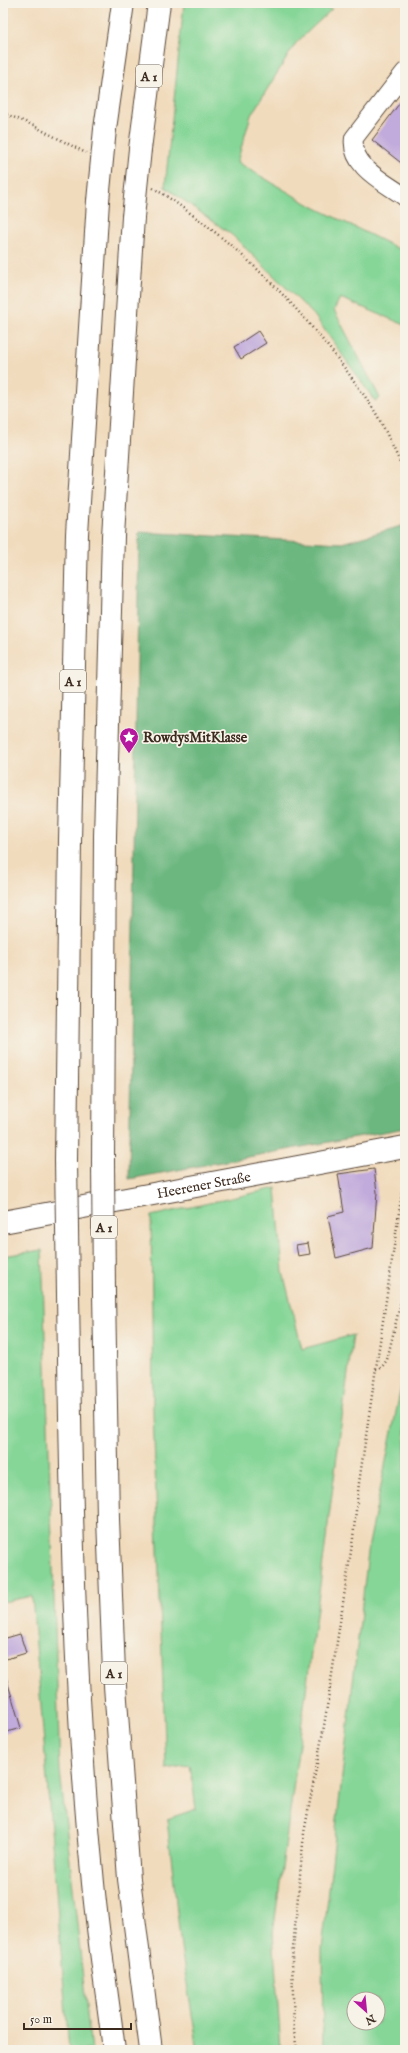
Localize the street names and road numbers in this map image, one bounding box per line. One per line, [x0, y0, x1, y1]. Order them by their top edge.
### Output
road number: A 1 [136, 65, 162, 87]
road number: A 1 [60, 670, 86, 692]
street label: Heerener Straße [155, 1168, 253, 1203]
road number: A 1 [91, 1216, 117, 1238]
road number: A 1 [101, 1662, 127, 1684]

